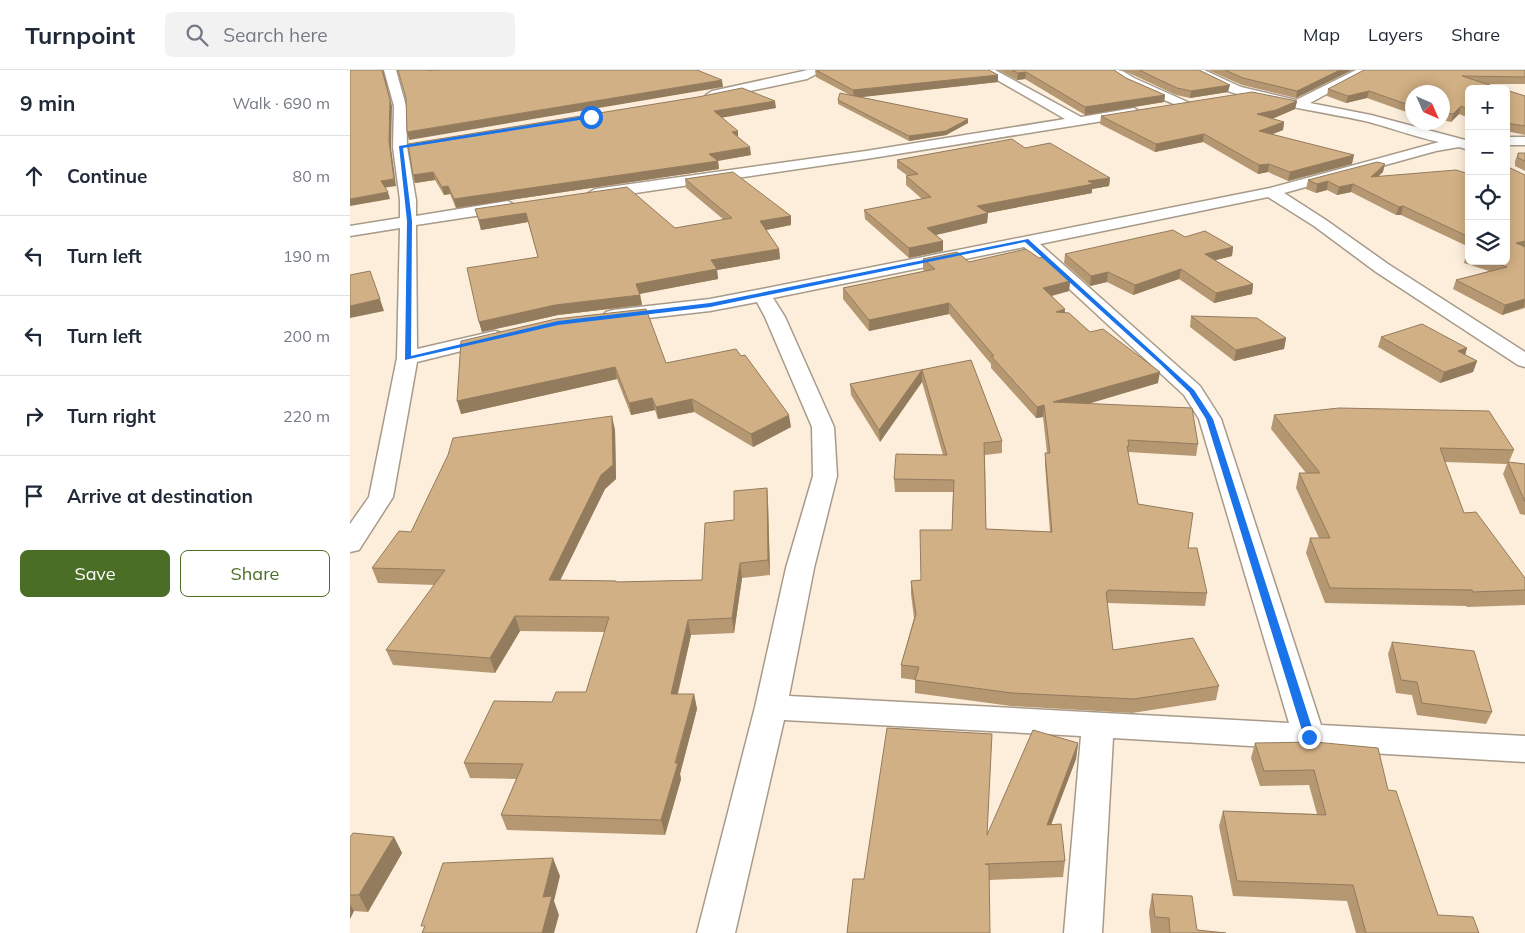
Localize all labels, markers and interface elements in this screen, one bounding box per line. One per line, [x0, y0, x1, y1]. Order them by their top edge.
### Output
search box [165, 12, 515, 57]
text: Turnpoint [25, 20, 135, 50]
icon: search [183, 21, 211, 49]
text: Search here [223, 23, 328, 47]
text: Map [1303, 23, 1340, 46]
text: Layers [1368, 23, 1423, 46]
text: Share [1451, 23, 1500, 46]
north arrow [1405, 85, 1450, 130]
map controls [1465, 85, 1510, 265]
button: + [1465, 85, 1510, 130]
text: 9 min [20, 90, 75, 116]
text: Walk · 690 m [232, 93, 330, 113]
route start [580, 106, 603, 129]
button: − [1465, 130, 1510, 175]
icon: ahead [20, 162, 48, 190]
text: Continue [67, 164, 147, 188]
text: 80 m [293, 166, 330, 186]
button: locate [1465, 175, 1510, 220]
button: layers [1465, 220, 1510, 265]
icon: left [20, 242, 48, 270]
text: Turn left [67, 244, 142, 268]
text: 190 m [283, 246, 330, 266]
icon: left [20, 322, 48, 350]
text: Turn left [67, 324, 142, 348]
text: 200 m [283, 326, 330, 346]
icon: right [20, 402, 48, 430]
text: Turn right [67, 404, 156, 428]
text: 220 m [283, 406, 330, 426]
icon: arrive [20, 482, 48, 510]
text: Arrive at destination [67, 484, 253, 508]
button: Save [20, 550, 170, 597]
button: Share [180, 550, 330, 597]
route end [1298, 726, 1321, 749]

